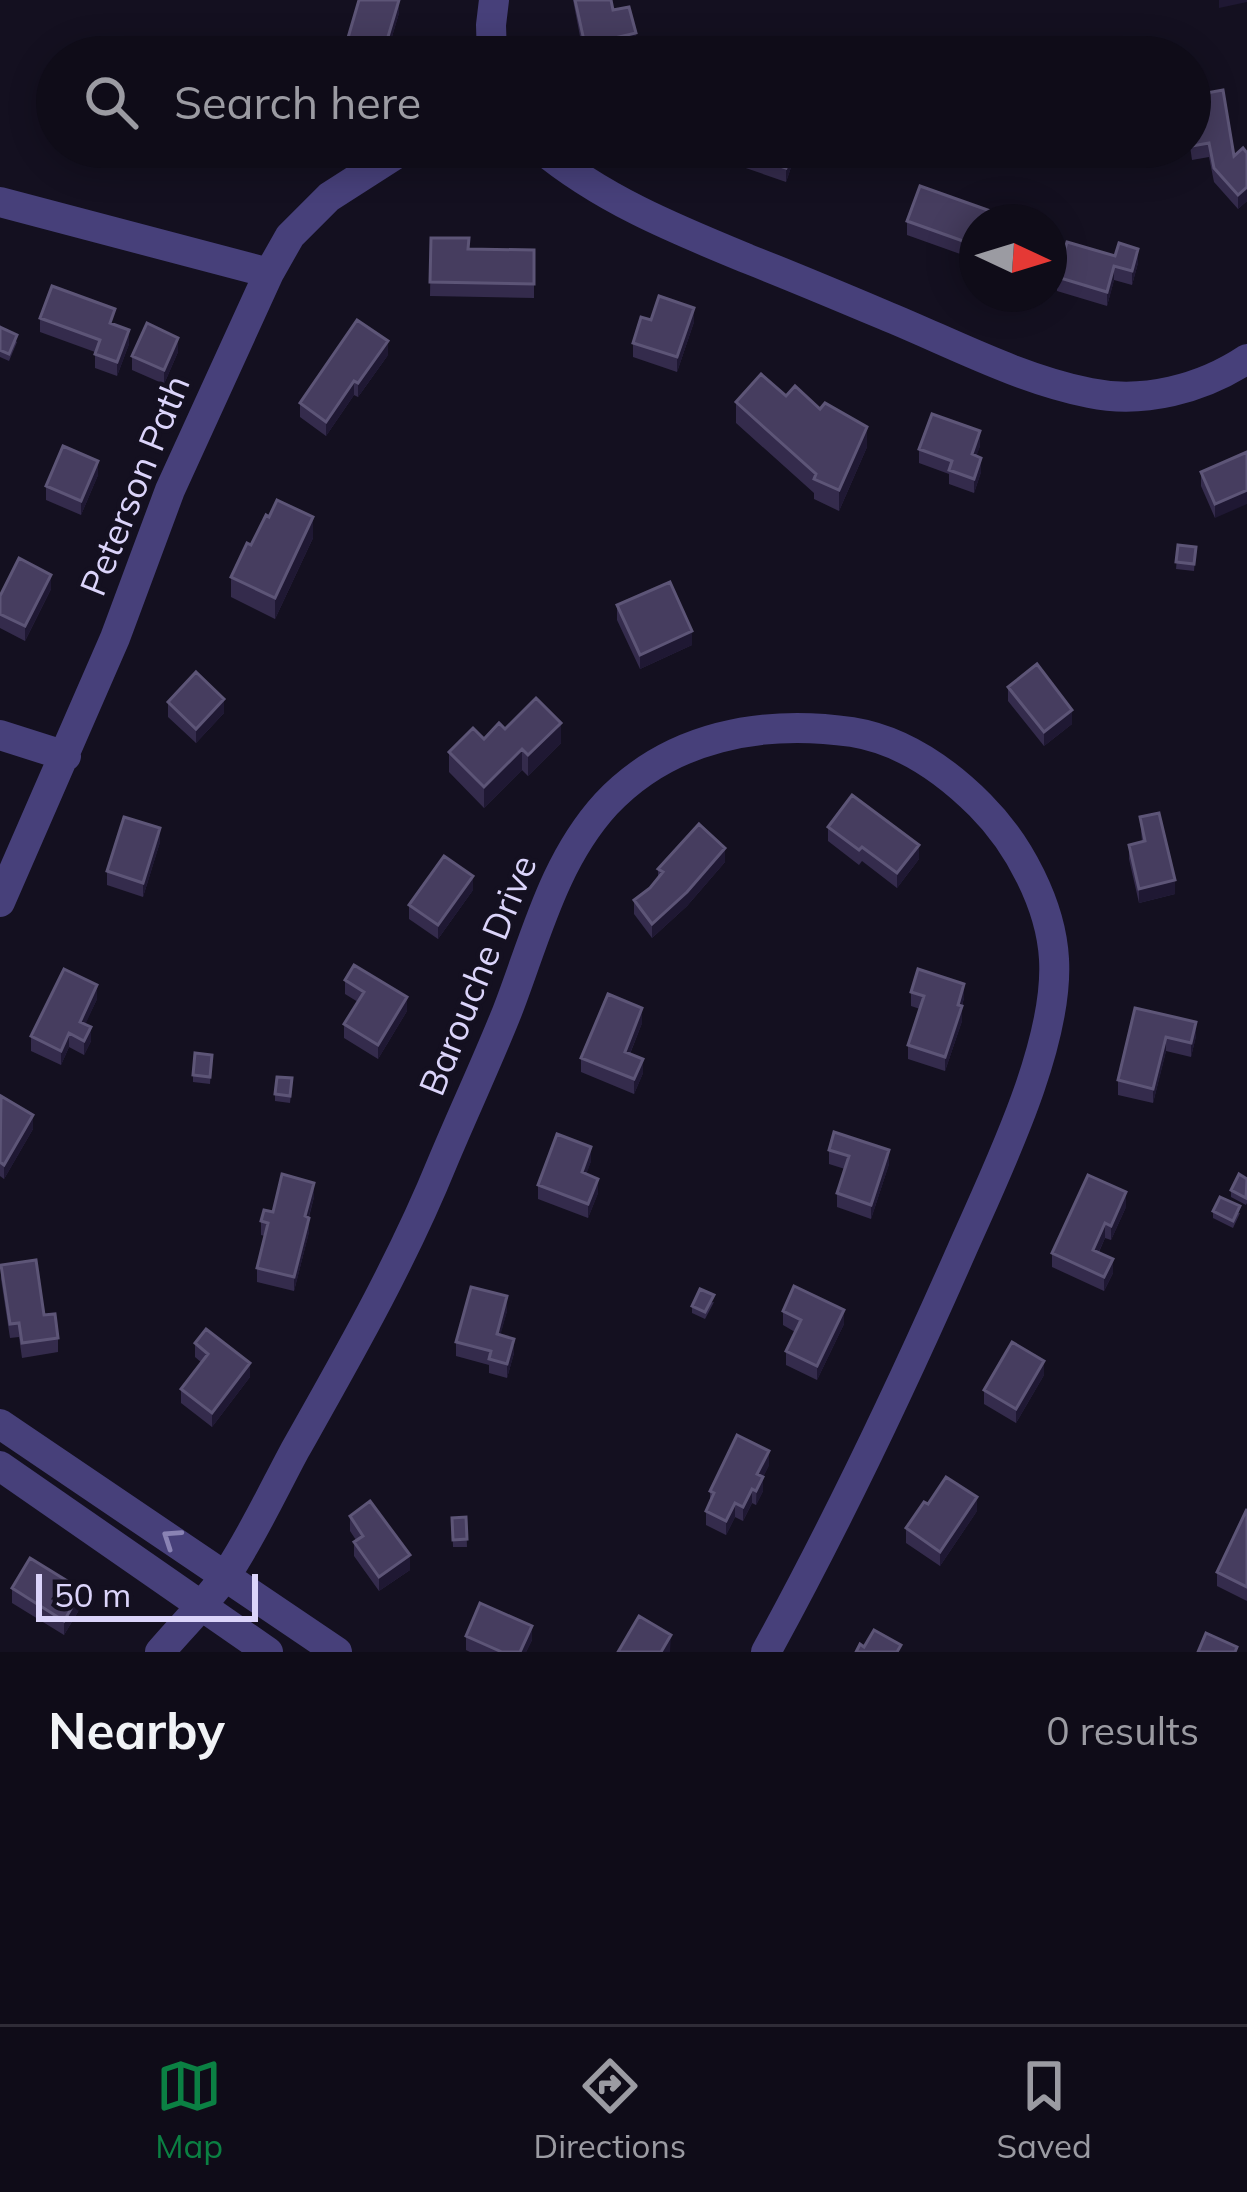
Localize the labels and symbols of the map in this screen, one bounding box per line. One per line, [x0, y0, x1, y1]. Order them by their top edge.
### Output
north arrow [959, 204, 1067, 312]
street label: Peterson Path [69, 368, 199, 602]
street label: Barouche Drive [408, 848, 546, 1102]
one-way arrow [163, 1531, 185, 1553]
scale bar [36, 1568, 258, 1621]

